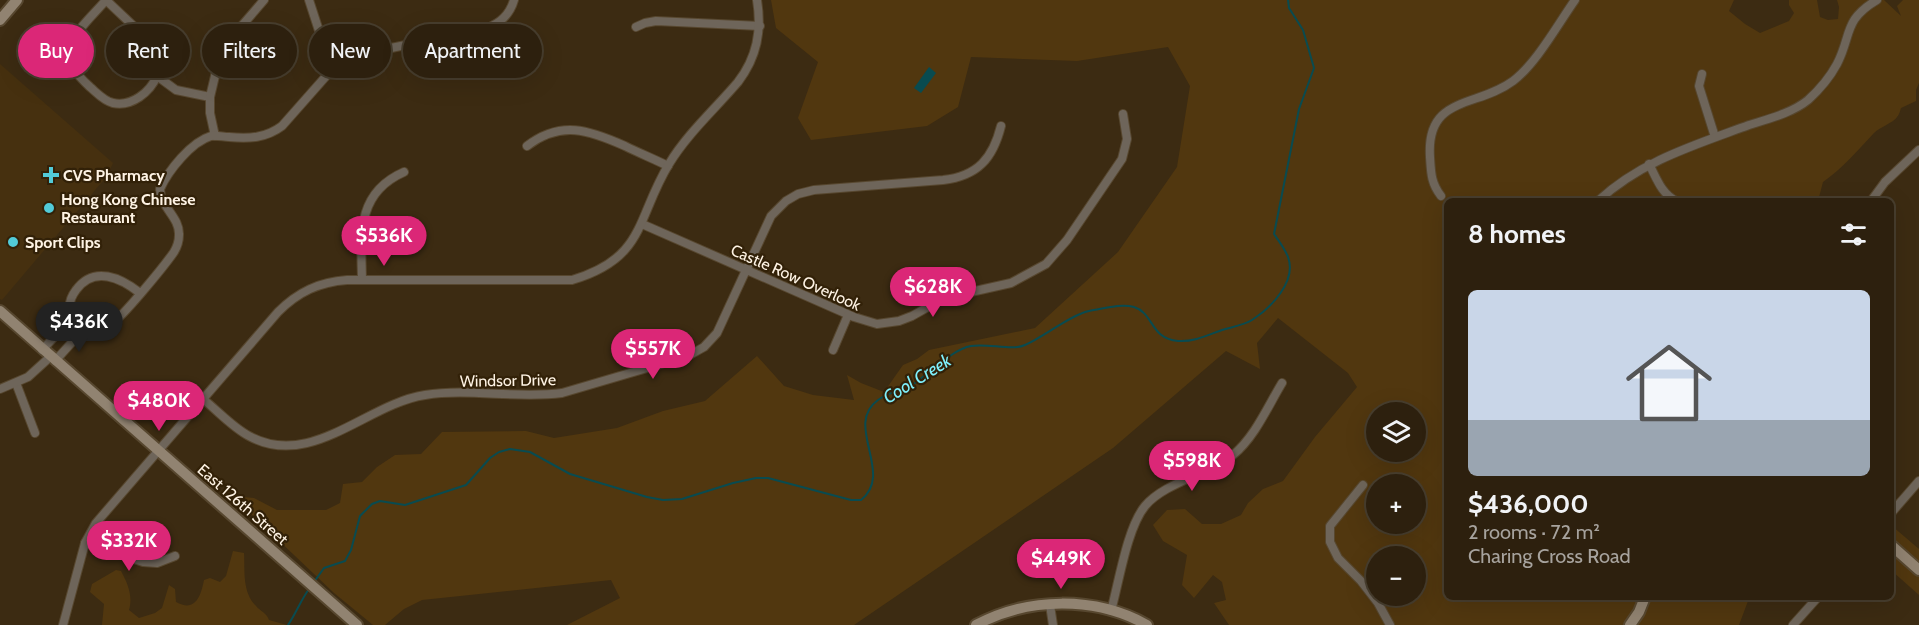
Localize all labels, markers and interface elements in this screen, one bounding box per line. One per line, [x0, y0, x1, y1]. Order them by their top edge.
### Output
chip: Buy [18, 24, 94, 78]
chip: Rent [106, 24, 190, 78]
chip: Filters [202, 24, 297, 78]
chip: New [309, 24, 391, 78]
chip: Apartment [403, 24, 542, 78]
place label: CVS Pharmacy [63, 166, 165, 185]
marker: CVS Pharmacy [44, 168, 58, 182]
place label: Hong Kong Chinese Restaurant [61, 190, 196, 227]
marker: Hong Kong Chinese Restaurant [42, 201, 56, 215]
pin: $536K [342, 216, 426, 267]
text: 8 homes [1468, 218, 1566, 250]
icon: filters [1837, 218, 1870, 251]
text: $536K [356, 223, 412, 247]
place label: Sport Clips [25, 233, 101, 252]
marker: Sport Clips [6, 235, 20, 249]
street label: Castle Row Overlook [728, 240, 864, 315]
pin: $628K [891, 267, 975, 318]
text: $628K [904, 274, 962, 298]
pin: $436K [37, 302, 121, 353]
text: $436K [50, 309, 108, 333]
pin: $557K [611, 329, 695, 380]
icon: home [1615, 329, 1723, 437]
text: $557K [625, 336, 681, 360]
water label: Cool Creek [879, 349, 956, 408]
street label: Windsor Drive [460, 370, 556, 391]
pin: $480K [117, 381, 201, 432]
text: $480K [128, 388, 190, 412]
map controls [1366, 402, 1426, 606]
button: layers [1366, 402, 1426, 462]
pin: $598K [1150, 441, 1234, 492]
text: $598K [1163, 448, 1221, 472]
street label: East 126th Street [194, 460, 292, 549]
button: + [1366, 474, 1426, 534]
text: $436,000 [1468, 488, 1589, 520]
text: 2 rooms · 72 m² [1468, 520, 1600, 544]
pin: $332K [87, 521, 171, 572]
text: $332K [101, 528, 157, 552]
pin: $449K [1019, 539, 1103, 590]
text: Charing Cross Road [1468, 544, 1631, 568]
text: $449K [1031, 546, 1091, 570]
button: − [1366, 546, 1426, 606]

